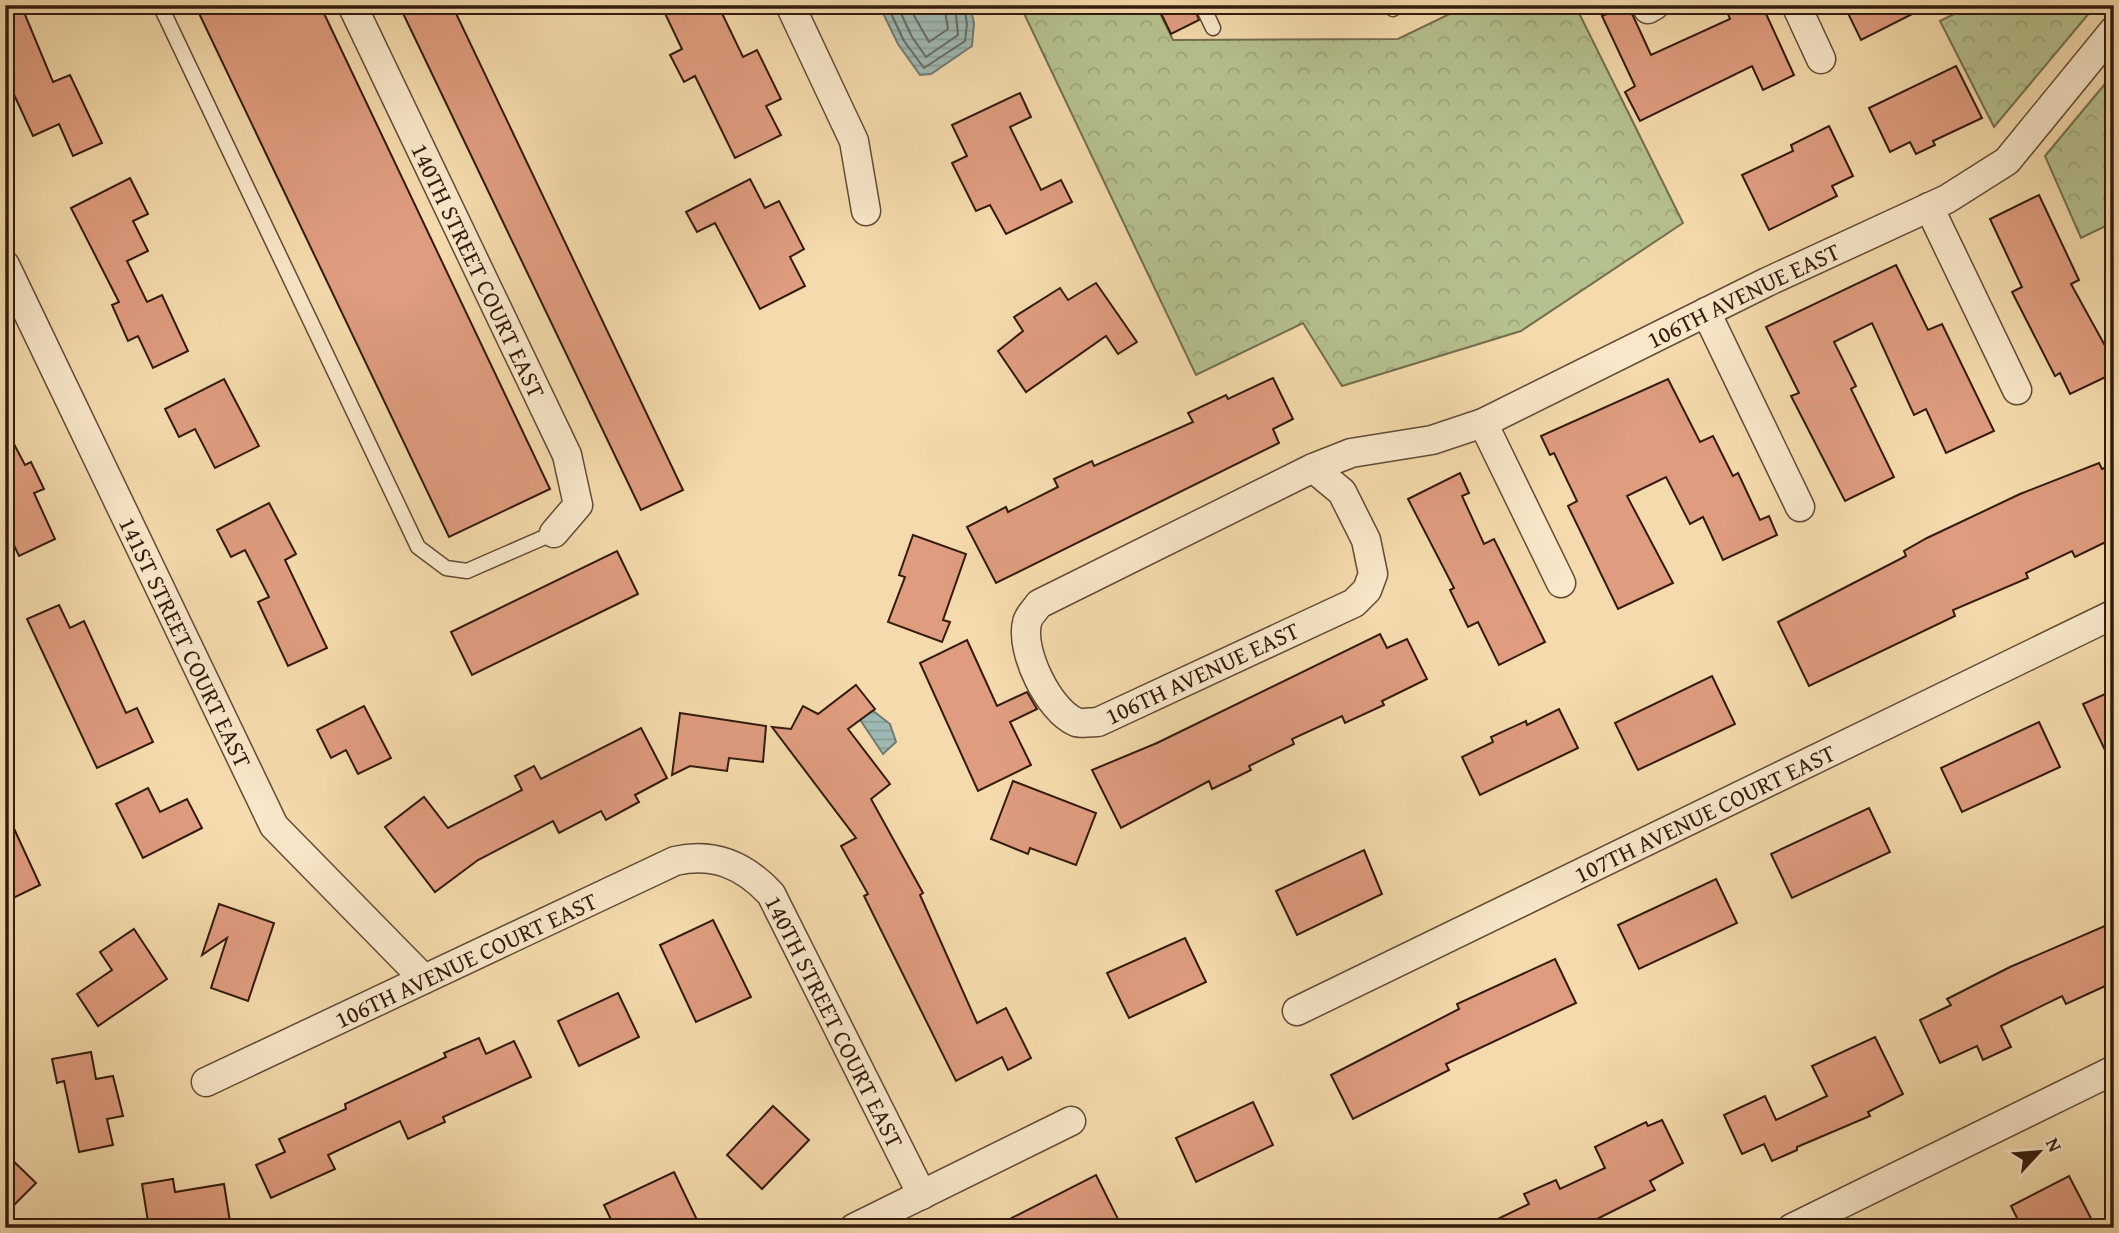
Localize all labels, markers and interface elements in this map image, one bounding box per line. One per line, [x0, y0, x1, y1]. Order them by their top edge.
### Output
street label: 140TH STREET COURT EAST [403, 137, 555, 404]
street label: 106TH AVENUE EAST [1640, 233, 1845, 357]
street label: 141ST STREET COURT EAST [111, 511, 261, 773]
street label: 106TH AVENUE EAST [1099, 613, 1305, 733]
street label: 107TH AVENUE COURT EAST [1568, 735, 1841, 891]
street label: 106TH AVENUE COURT EAST [329, 883, 603, 1037]
street label: 140TH STREET COURT EAST [757, 889, 913, 1154]
north arrow [2004, 1118, 2074, 1188]
text: N [2039, 1133, 2070, 1157]

